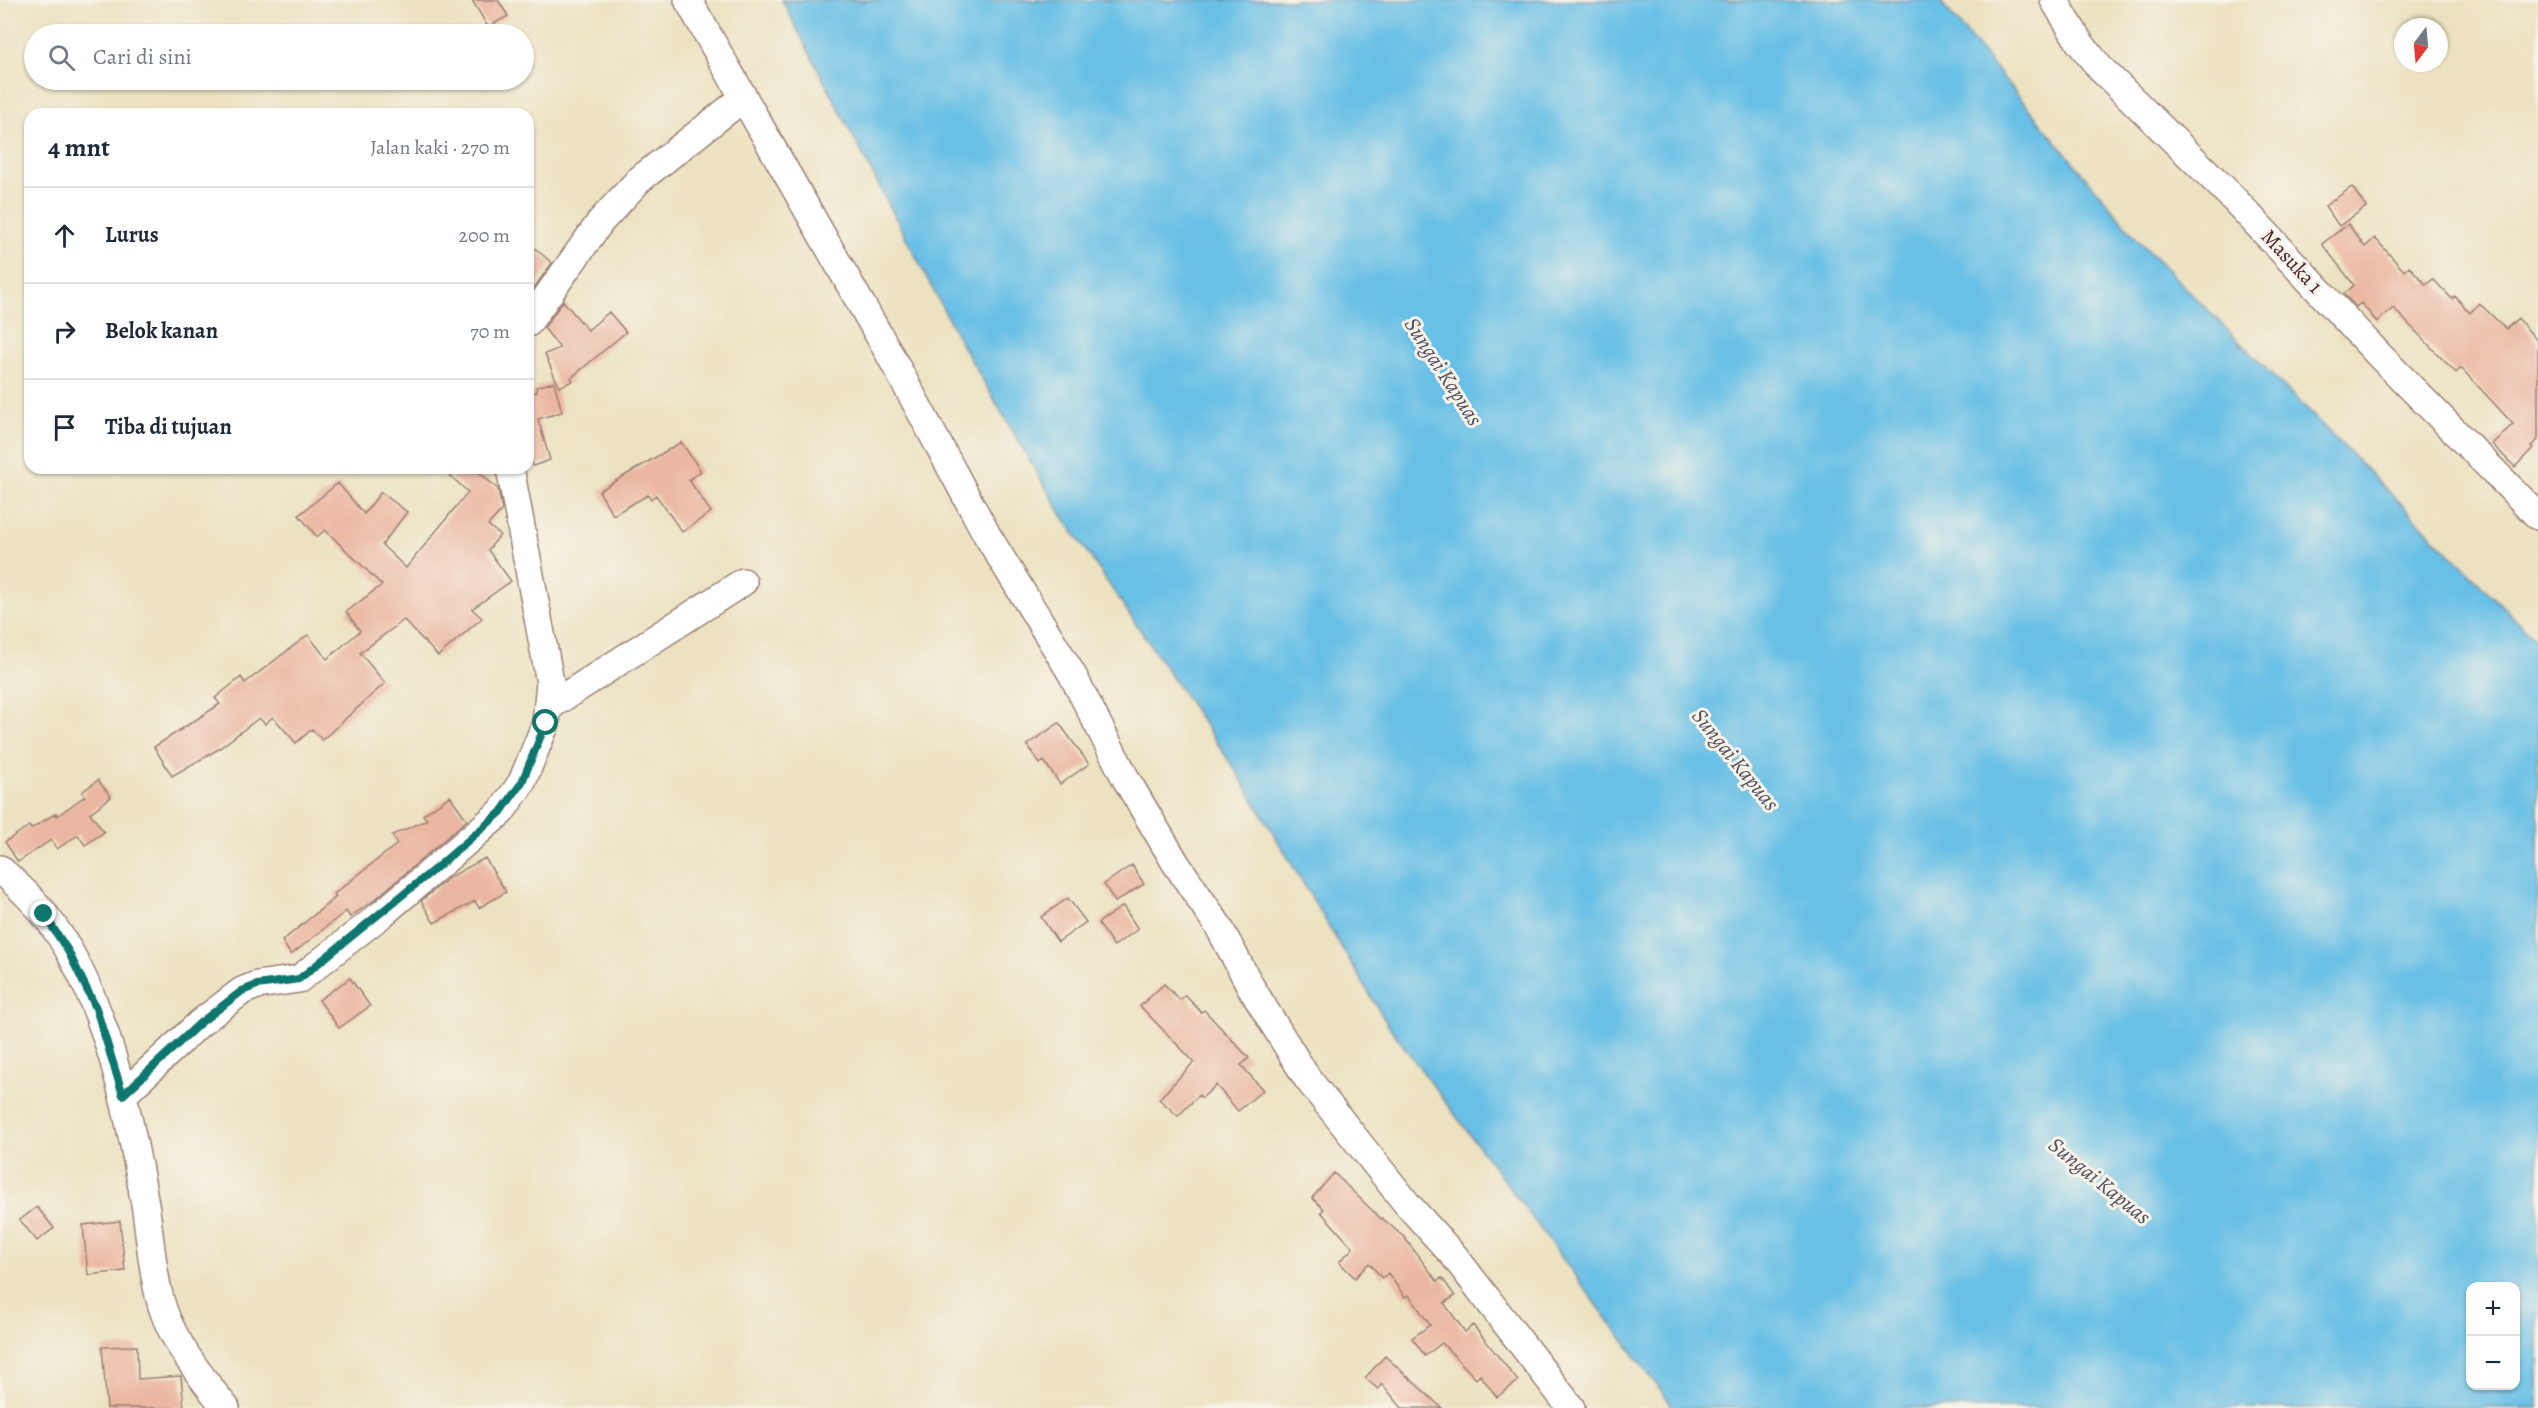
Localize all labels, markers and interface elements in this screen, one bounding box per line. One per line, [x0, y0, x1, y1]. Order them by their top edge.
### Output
north arrow [2394, 18, 2448, 72]
search box [24, 24, 534, 90]
icon: search [45, 41, 78, 74]
text: Cari di sini [93, 42, 192, 72]
text: 4 mnt [48, 130, 110, 165]
text: Jalan kaki · 270 m [370, 134, 510, 161]
icon: ahead [48, 219, 81, 252]
text: Lurus [105, 220, 159, 250]
text: 200 m [459, 222, 510, 249]
street label: Masuka 1 [2255, 223, 2329, 299]
water label: Sungai Kapuas [1397, 312, 1490, 432]
icon: right [48, 315, 81, 348]
text: Belok kanan [105, 316, 218, 346]
text: 70 m [470, 318, 510, 345]
icon: arrive [48, 411, 81, 444]
text: Tiba di tujuan [105, 412, 232, 442]
water label: Sungai Kapuas [1685, 702, 1786, 817]
route start [532, 709, 558, 735]
route end [30, 900, 56, 926]
water label: Sungai Kapuas [2042, 1130, 2157, 1232]
map controls [2466, 1282, 2520, 1390]
button: + [2466, 1282, 2520, 1336]
button: − [2466, 1336, 2520, 1390]

